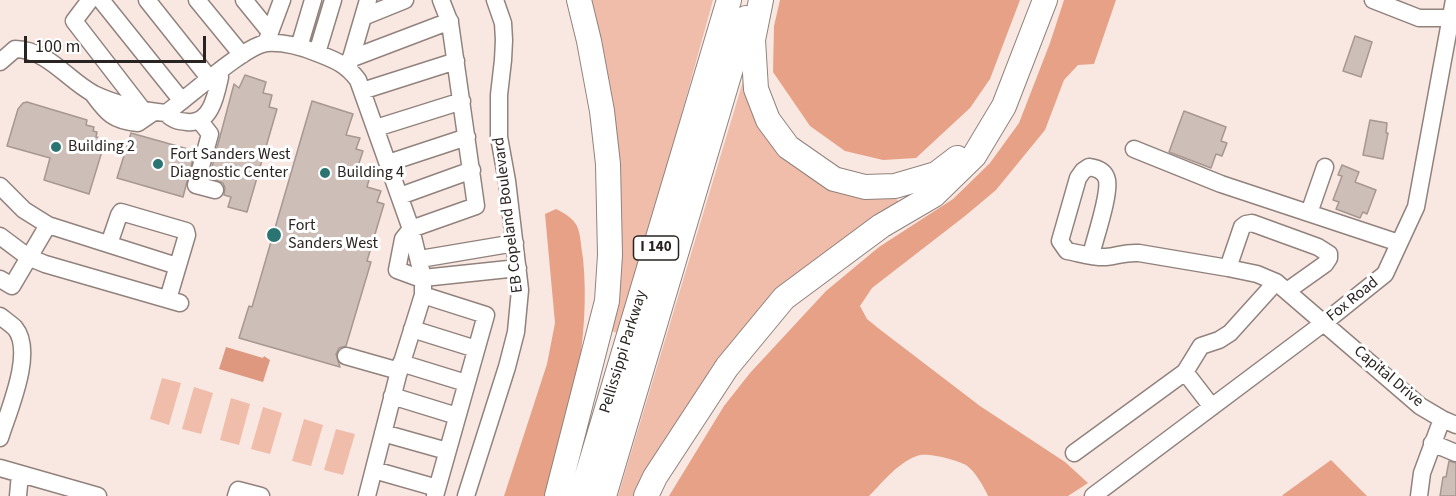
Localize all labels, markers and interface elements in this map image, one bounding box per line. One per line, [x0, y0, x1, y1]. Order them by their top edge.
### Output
scale bar [27, 24, 208, 62]
text: 100 m [35, 34, 80, 59]
street label: EB Copeland Boulevard [490, 136, 528, 294]
place label: Building 2 [68, 137, 135, 157]
marker: Building 2 [49, 140, 63, 154]
place label: Fort Sanders West Diagnostic Center [170, 145, 290, 183]
marker: Fort Sanders West Diagnostic Center [151, 157, 165, 171]
place label: Building 4 [337, 163, 404, 183]
marker: Building 4 [318, 166, 332, 180]
place label: Fort Sanders West [288, 216, 378, 254]
marker: Fort Sanders West [265, 226, 283, 244]
road number: I 140 [634, 236, 678, 260]
street label: Fox Road [1323, 273, 1383, 327]
street label: Pellissippi Parkway [596, 288, 652, 416]
street label: Capital Drive [1349, 342, 1427, 412]

